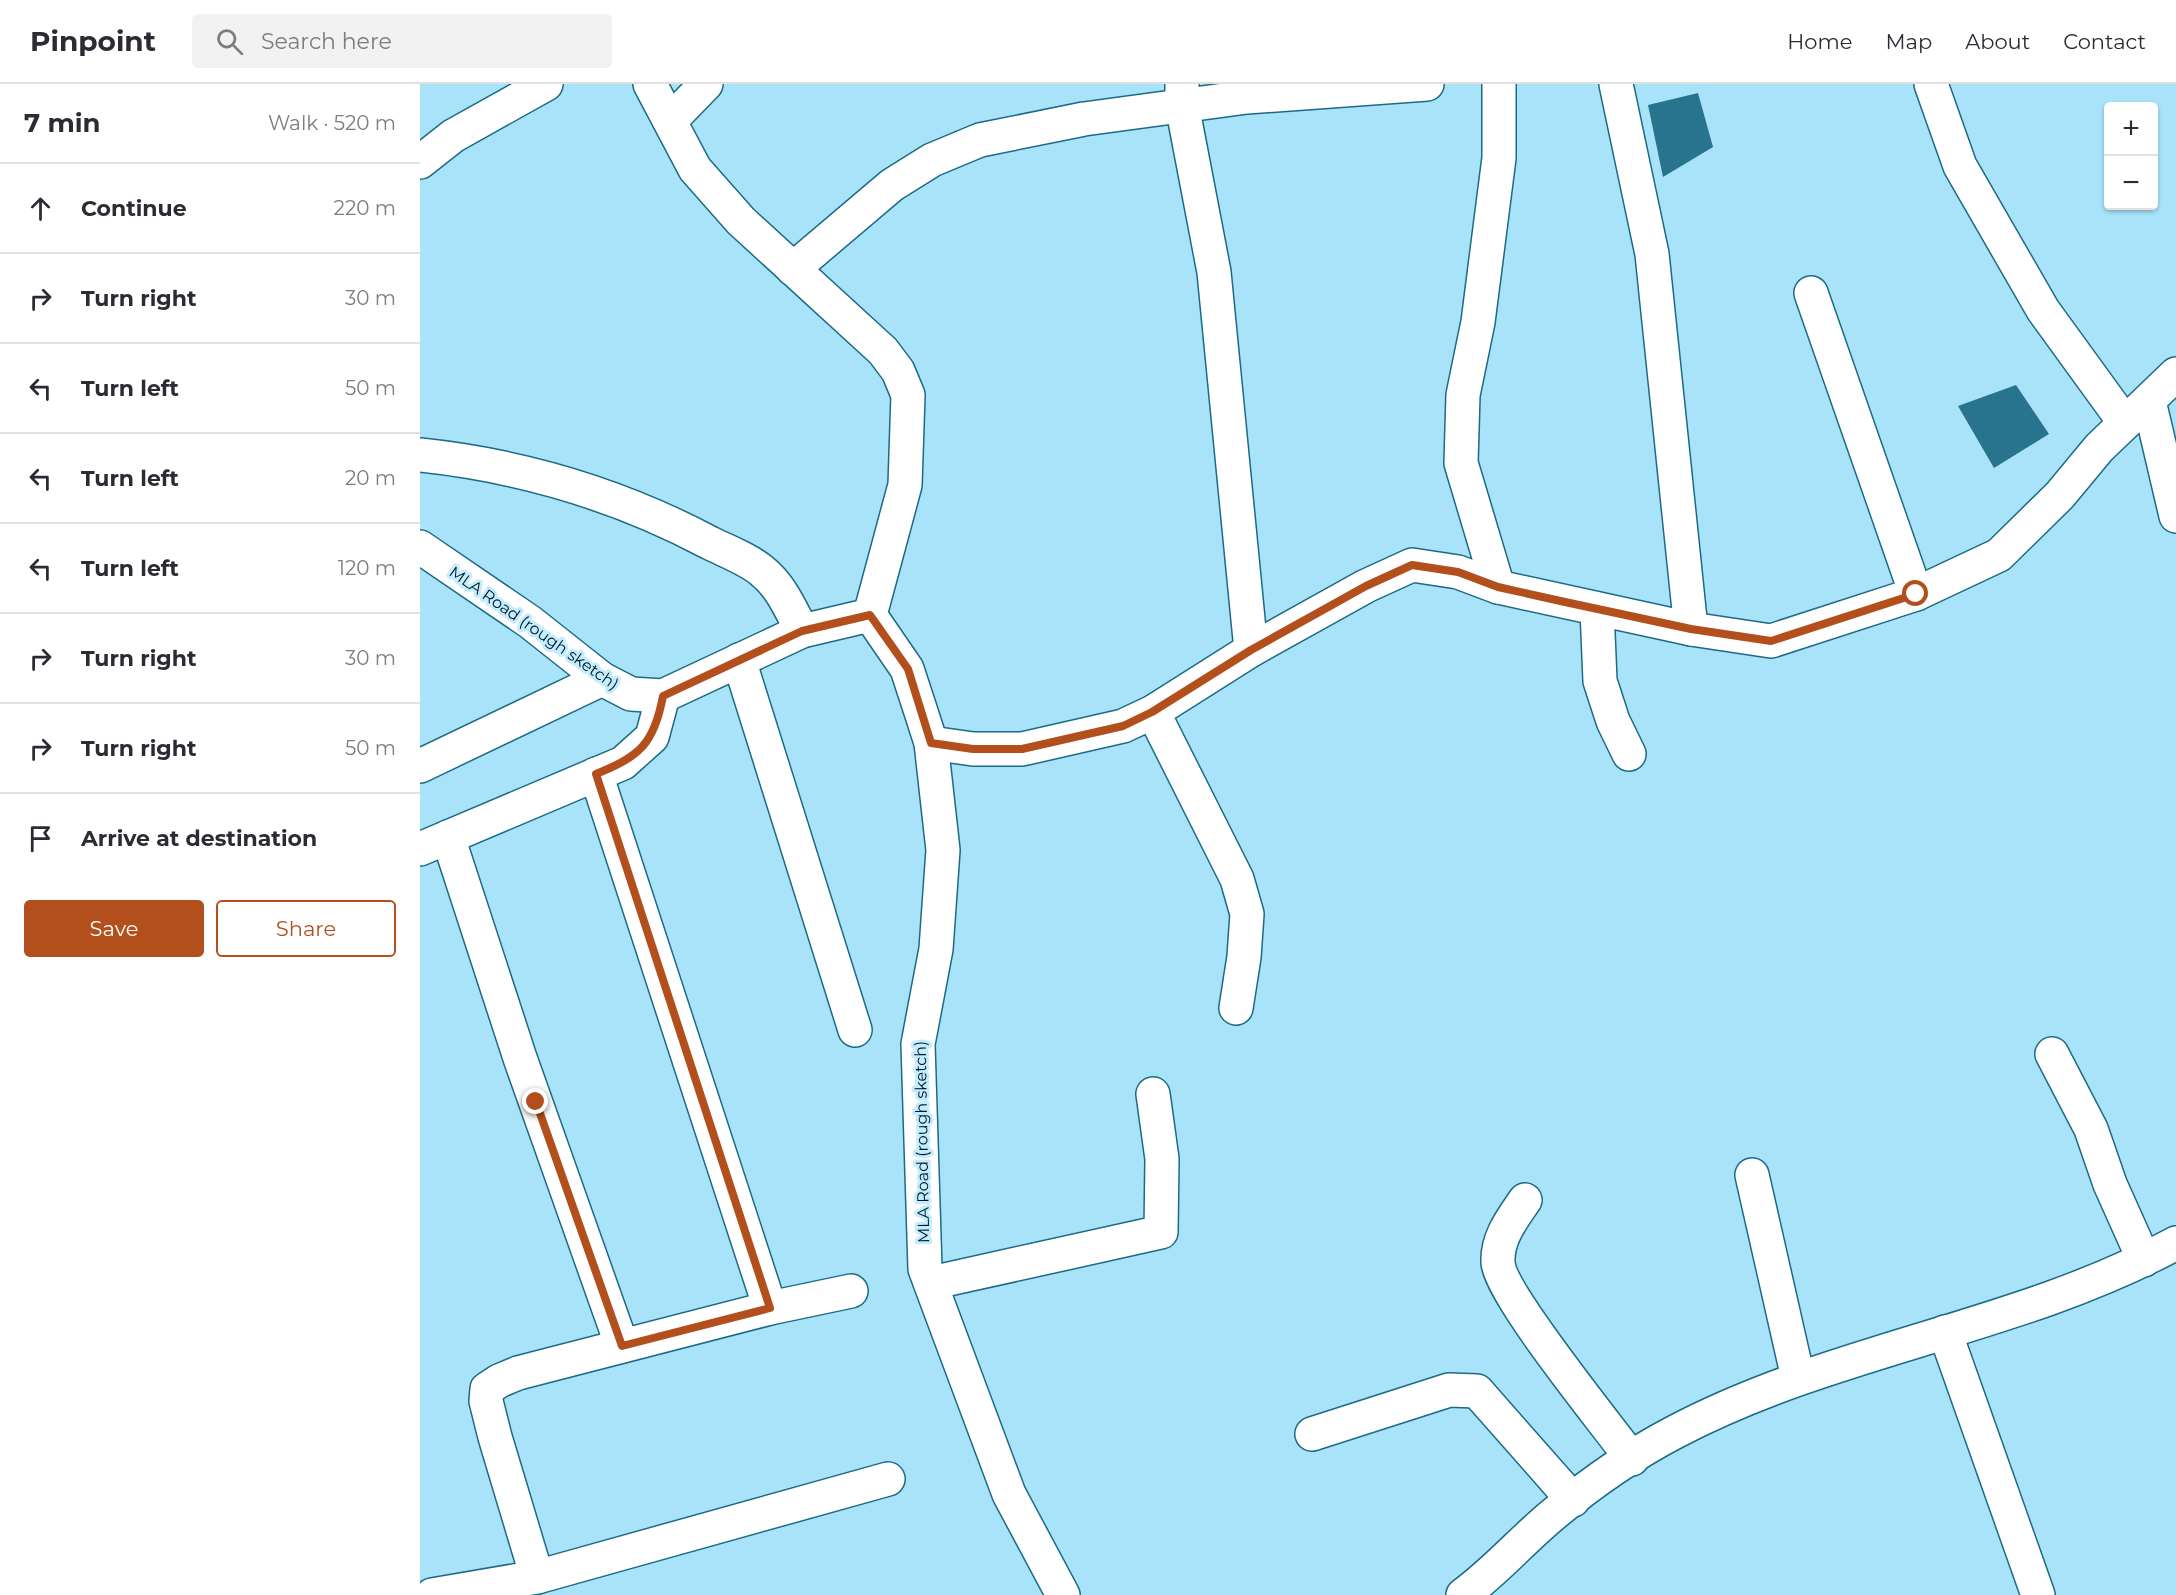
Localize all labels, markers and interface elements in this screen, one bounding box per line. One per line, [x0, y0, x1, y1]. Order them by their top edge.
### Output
search box [192, 14, 612, 68]
text: Pinpoint [30, 24, 156, 58]
icon: search [213, 25, 246, 58]
text: Search here [261, 28, 392, 55]
text: Home [1787, 29, 1852, 54]
text: Map [1885, 29, 1932, 54]
text: About [1965, 29, 2030, 54]
text: Contact [2063, 29, 2146, 54]
map controls [2104, 102, 2158, 210]
button: + [2104, 102, 2158, 156]
text: 7 min [24, 107, 101, 139]
text: Walk · 520 m [268, 111, 396, 135]
button: − [2104, 156, 2158, 210]
icon: ahead [24, 192, 57, 225]
text: Continue [81, 195, 187, 222]
text: 220 m [334, 196, 396, 220]
icon: right [24, 282, 57, 315]
text: Turn right [81, 285, 196, 312]
text: 30 m [345, 286, 396, 310]
icon: left [24, 372, 57, 405]
text: Turn left [81, 375, 179, 402]
text: 50 m [345, 376, 396, 400]
icon: left [24, 462, 57, 495]
text: Turn left [81, 465, 179, 492]
text: 20 m [345, 466, 396, 490]
icon: left [24, 552, 57, 585]
text: Turn left [81, 555, 179, 582]
text: 120 m [338, 556, 396, 580]
street label: MLA Road (rough sketch) [446, 562, 622, 694]
route start [1902, 580, 1928, 606]
icon: right [24, 642, 57, 675]
text: Turn right [81, 645, 196, 672]
text: 30 m [345, 646, 396, 670]
icon: right [24, 732, 57, 765]
text: Turn right [81, 735, 196, 762]
text: 50 m [345, 736, 396, 760]
icon: arrive [24, 822, 57, 855]
text: Arrive at destination [81, 825, 317, 852]
button: Save [24, 900, 204, 957]
button: Share [216, 900, 396, 957]
street label: MLA Road (rough sketch) [911, 1041, 933, 1243]
route end [522, 1088, 548, 1114]

